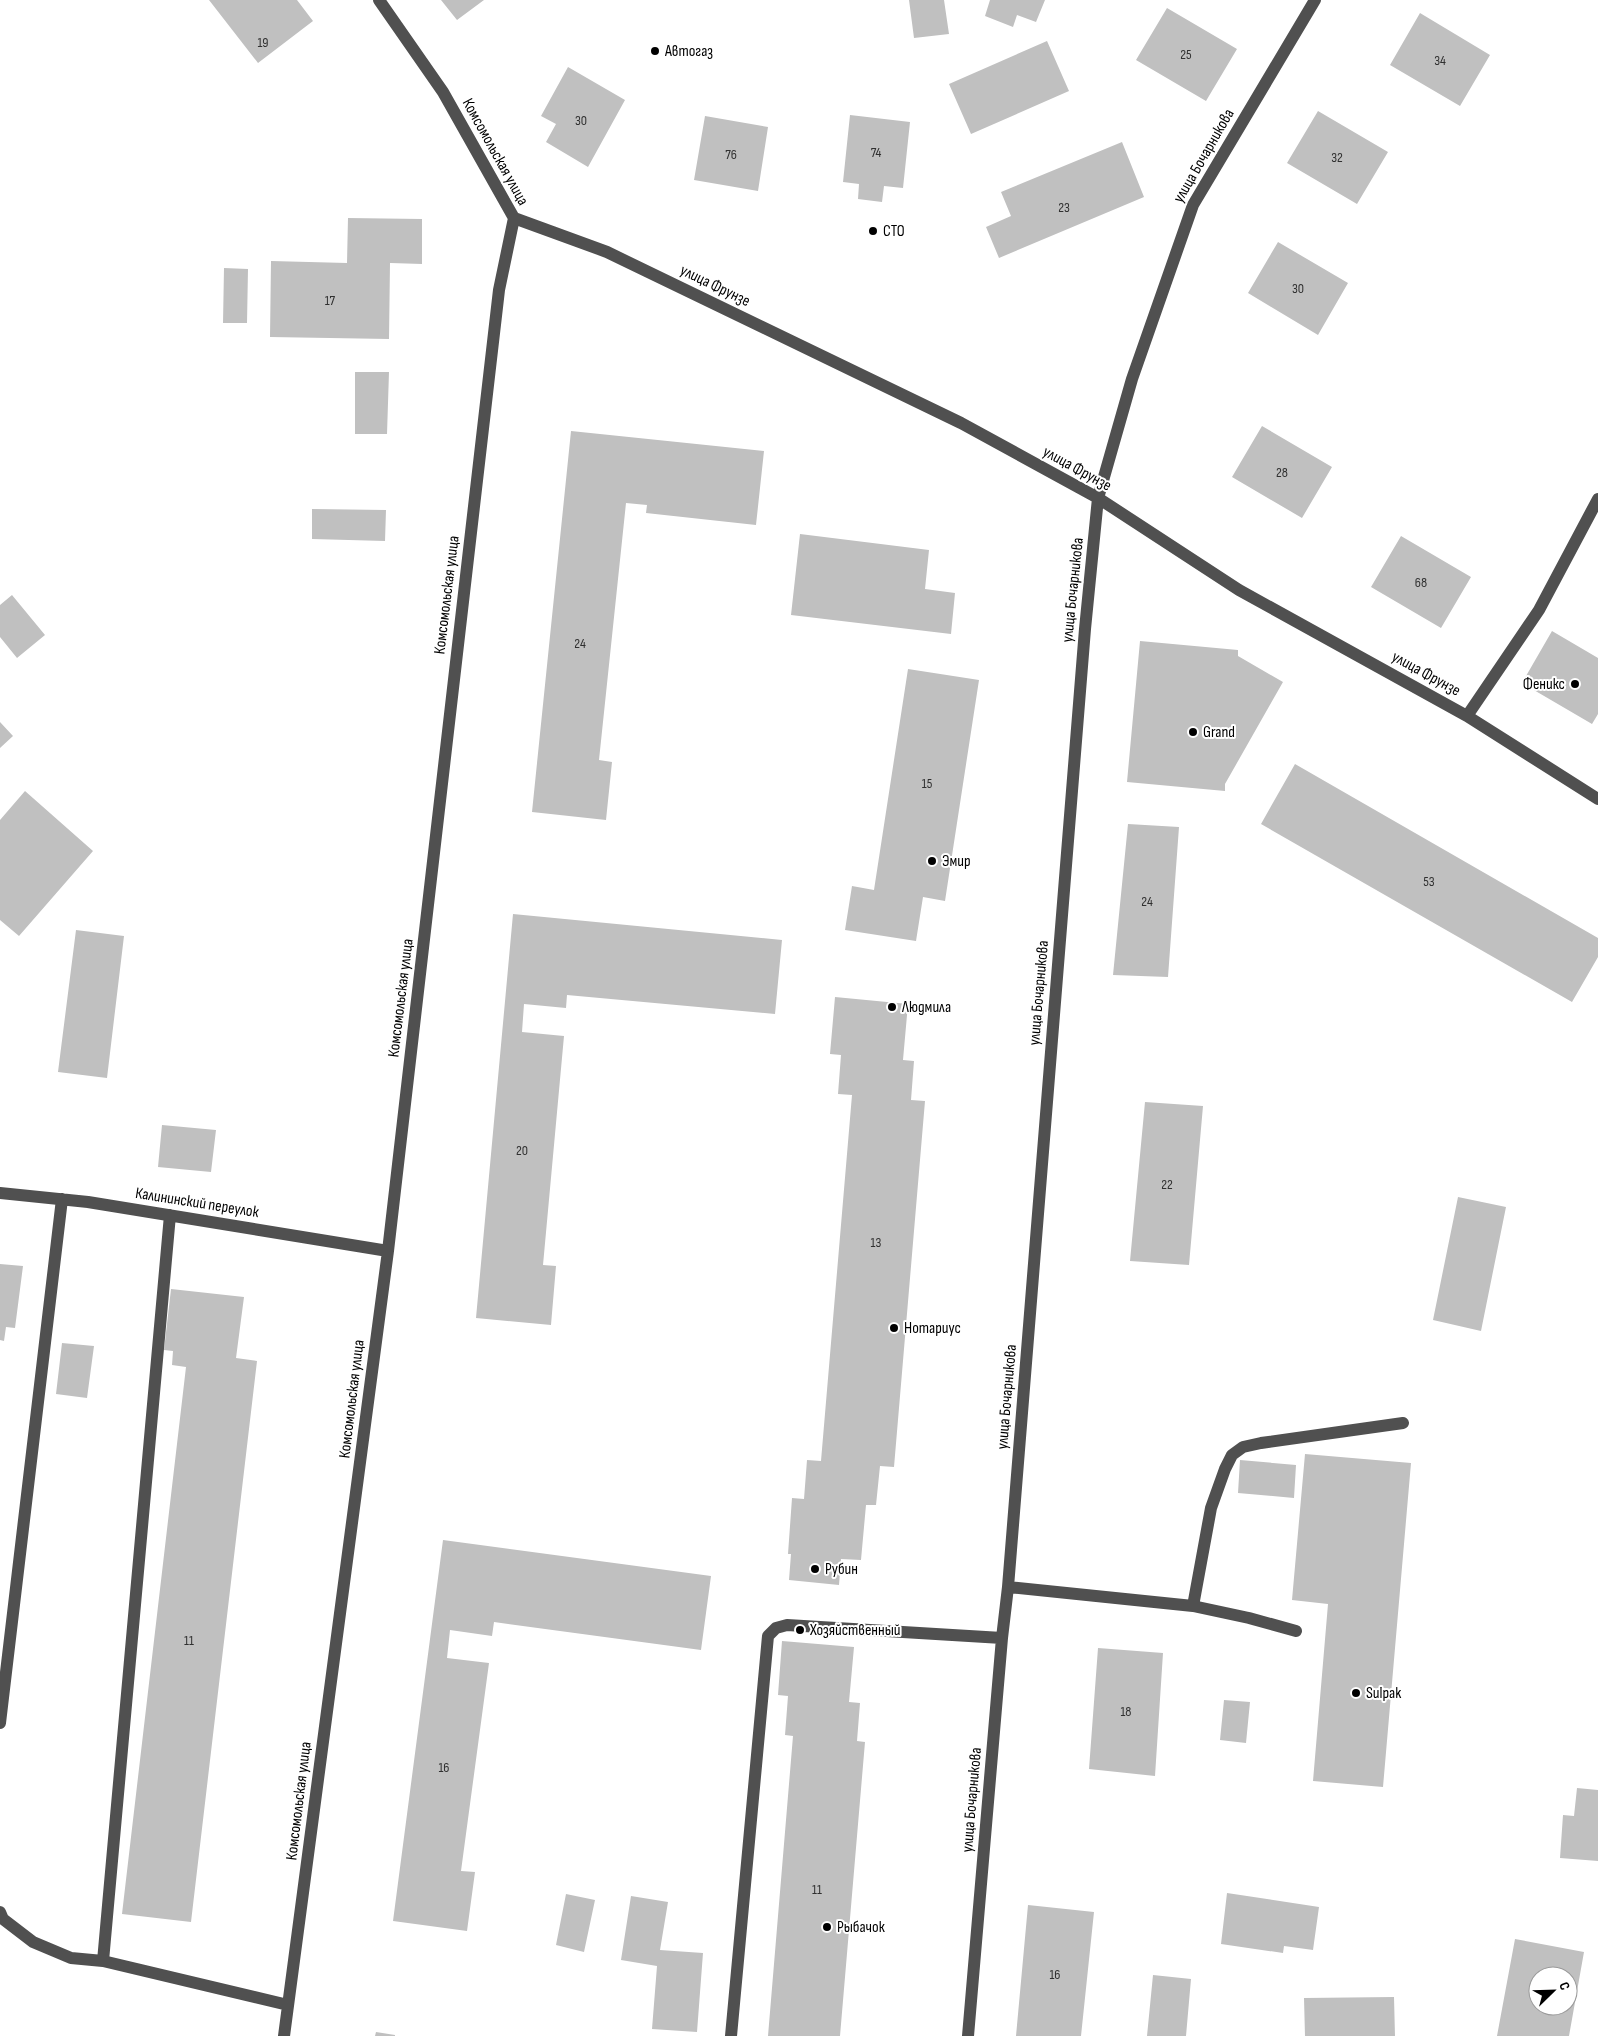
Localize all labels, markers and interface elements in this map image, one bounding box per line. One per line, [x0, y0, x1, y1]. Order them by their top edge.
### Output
house number: 19 [257, 34, 269, 51]
place label: Автогаз [664, 42, 713, 61]
marker: Автогаз [649, 45, 661, 57]
house number: 25 [1180, 46, 1192, 63]
house number: 34 [1434, 52, 1446, 69]
street label: Комсомольская улица [458, 95, 532, 209]
street label: улица Бочарникова [1169, 106, 1239, 206]
house number: 30 [575, 112, 587, 129]
house number: 74 [871, 144, 882, 161]
house number: 76 [725, 146, 737, 163]
house number: 32 [1331, 149, 1343, 166]
house number: 23 [1058, 199, 1070, 216]
place label: СТО [883, 222, 905, 241]
marker: СТО [867, 225, 879, 237]
street label: улица Фрунзе [677, 261, 753, 311]
house number: 30 [1292, 280, 1304, 297]
house number: 17 [325, 292, 336, 309]
street label: улица Фрунзе [1039, 442, 1115, 496]
house number: 28 [1276, 464, 1288, 481]
street label: Комсомольская улица [430, 535, 464, 655]
street label: улица Бочарникова [1058, 537, 1088, 643]
house number: 68 [1415, 574, 1427, 591]
house number: 24 [574, 635, 586, 652]
street label: улица Фрунзе [1388, 647, 1464, 701]
place label: Феникс [1523, 675, 1565, 694]
marker: Феникс [1569, 678, 1581, 690]
place label: Grand [1203, 723, 1235, 742]
marker: Grand [1187, 726, 1199, 738]
house number: 15 [922, 775, 933, 792]
place label: Эмир [942, 852, 971, 871]
marker: Эмир [926, 855, 938, 867]
house number: 53 [1423, 873, 1435, 890]
house number: 24 [1141, 893, 1153, 910]
street label: Комсомольская улица [384, 938, 418, 1058]
street label: улица Бочарникова [1025, 940, 1053, 1046]
place label: Людмила [901, 998, 951, 1017]
marker: Людмила [886, 1001, 898, 1013]
house number: 20 [516, 1142, 528, 1159]
house number: 22 [1161, 1176, 1173, 1193]
street label: Калининский переулок [134, 1184, 261, 1222]
house number: 13 [871, 1234, 882, 1251]
place label: Нотариус [904, 1319, 961, 1338]
marker: Нотариус [888, 1322, 900, 1334]
street label: Комсомольская улица [335, 1339, 369, 1459]
street label: улица Бочарникова [993, 1344, 1021, 1450]
place label: Рубин [825, 1560, 858, 1579]
marker: Рубин [809, 1563, 821, 1575]
place label: Хозяйственный [809, 1621, 901, 1640]
marker: Хозяйственный [794, 1624, 806, 1636]
house number: 11 [184, 1632, 194, 1649]
place label: Sulpak [1366, 1684, 1401, 1703]
marker: Sulpak [1350, 1687, 1362, 1699]
house number: 18 [1120, 1703, 1132, 1720]
street label: Комсомольская улица [282, 1741, 316, 1861]
street label: улица Бочарникова [958, 1747, 986, 1853]
house number: 16 [438, 1759, 450, 1776]
house number: 11 [812, 1881, 822, 1898]
place label: Рыбачок [837, 1918, 886, 1937]
marker: Рыбачок [821, 1921, 833, 1933]
house number: 16 [1049, 1966, 1061, 1983]
north arrow [1528, 1966, 1578, 2016]
text: С [1555, 1979, 1574, 1993]

